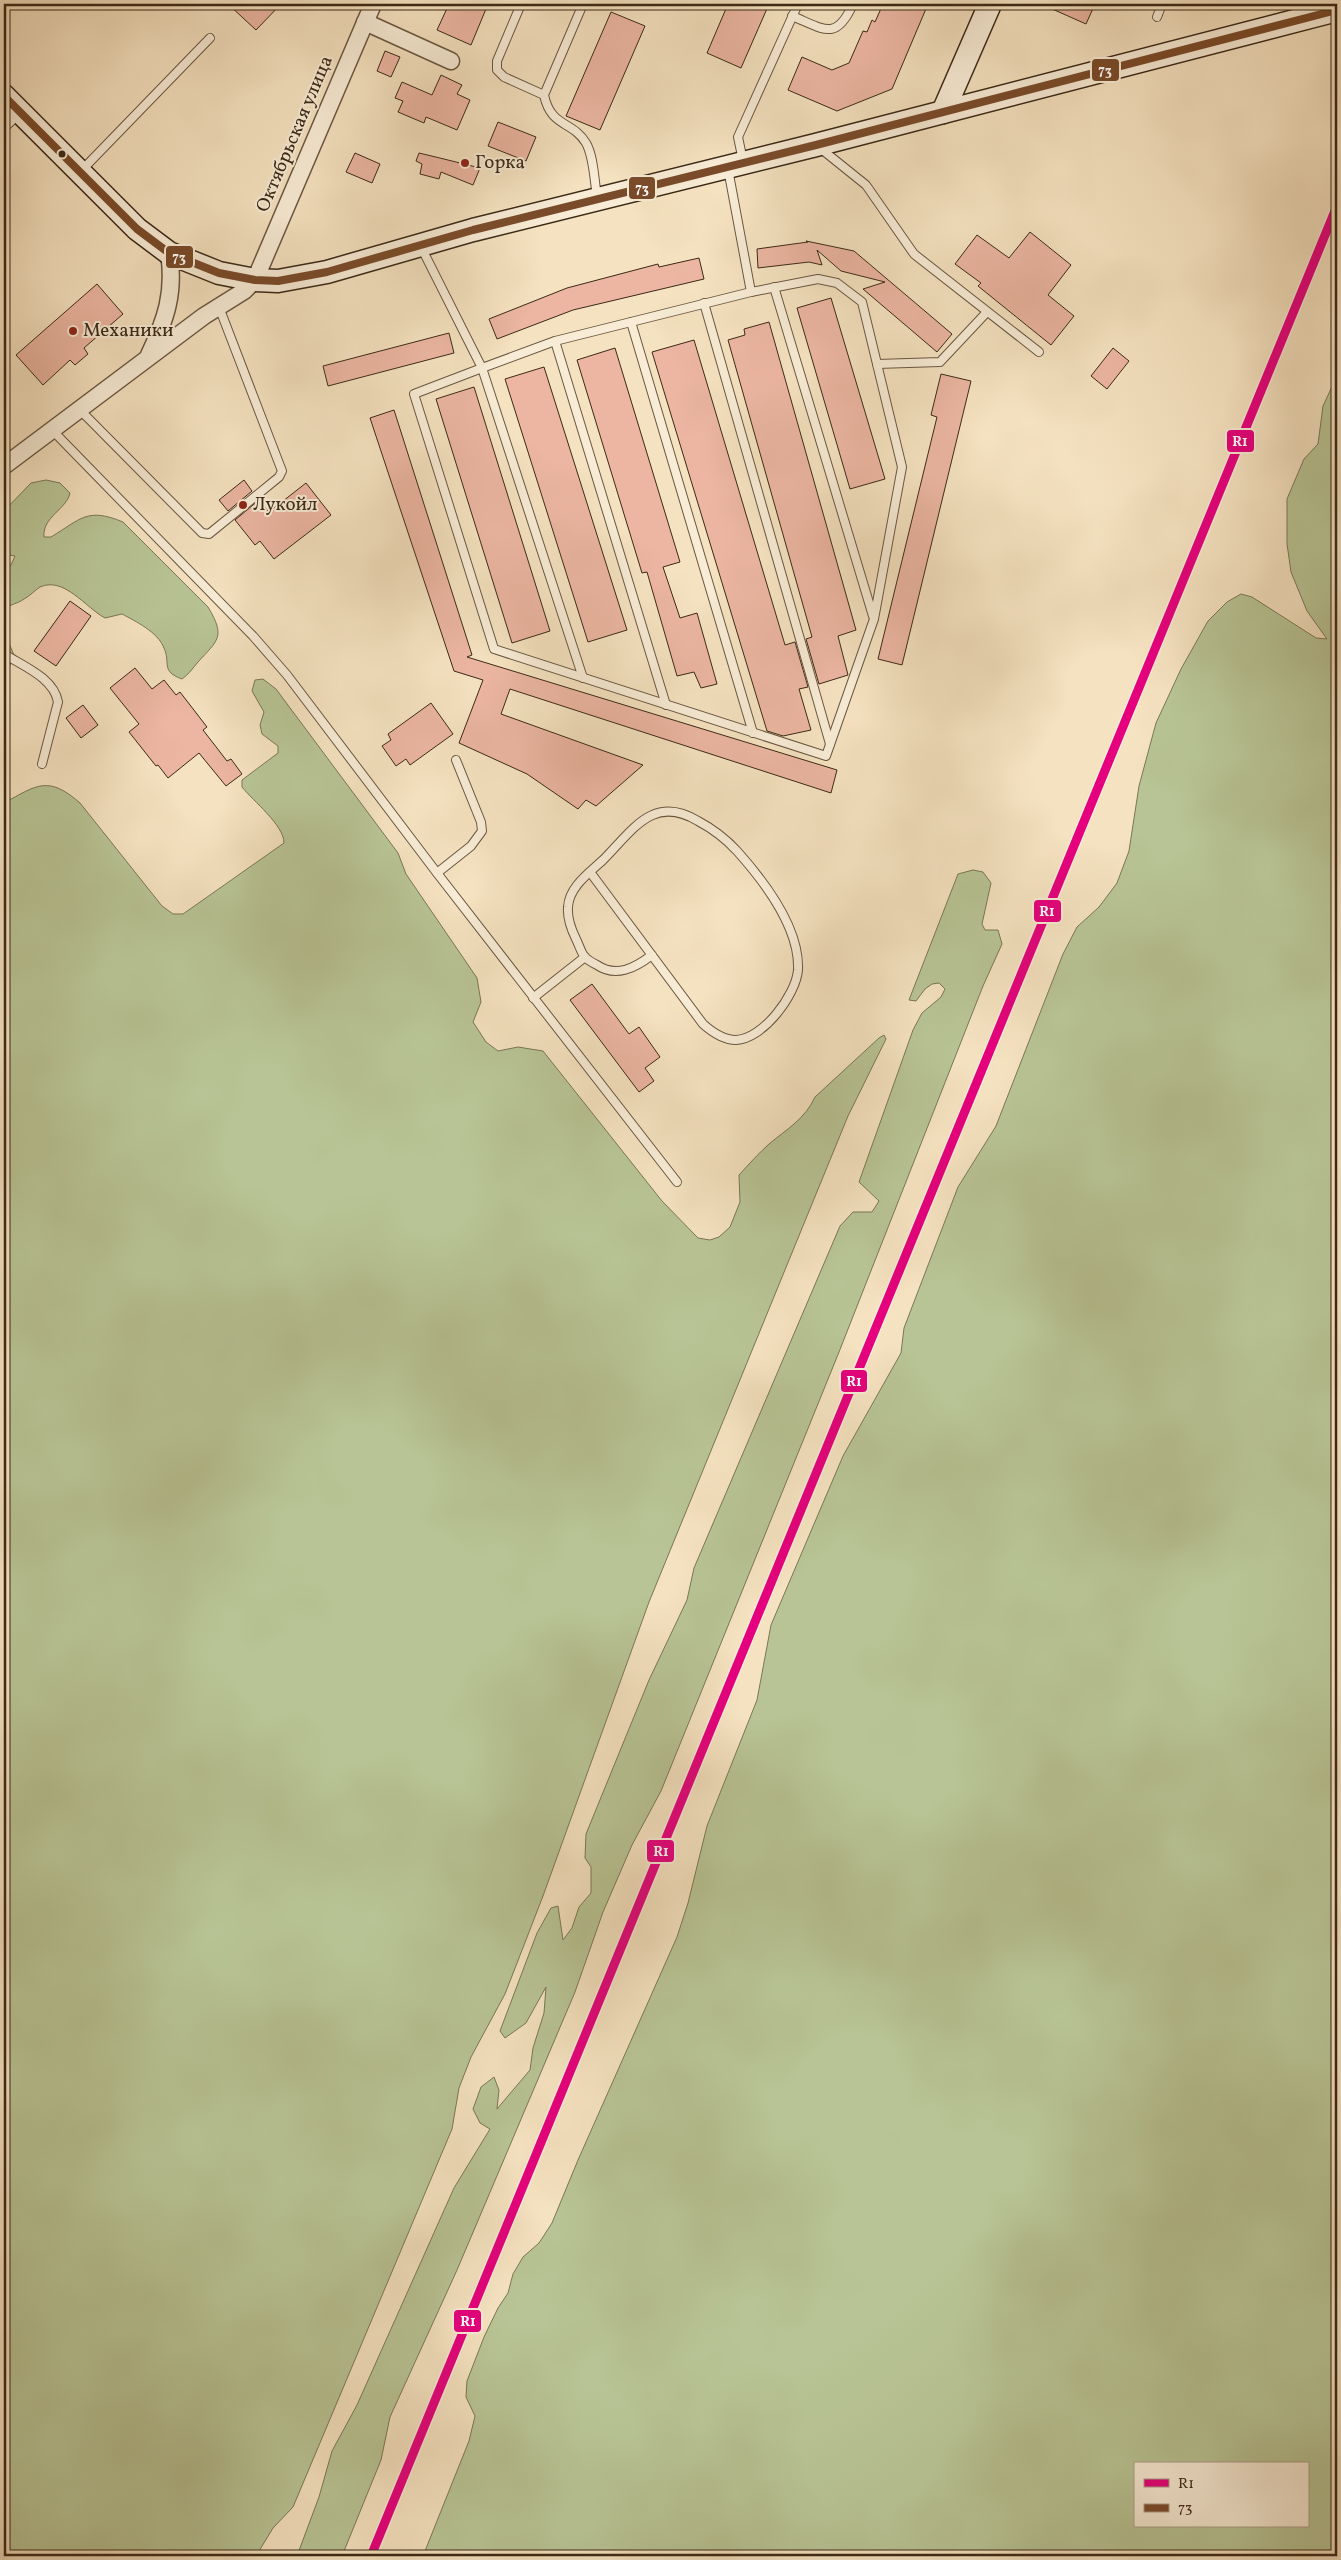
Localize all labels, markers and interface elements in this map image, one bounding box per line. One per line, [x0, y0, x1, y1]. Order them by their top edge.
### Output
street label: Октябрьская улица [250, 52, 340, 216]
line badge: 73 [1091, 58, 1120, 82]
text: 73 [1098, 62, 1112, 81]
unlabelled marker [57, 149, 67, 159]
place label: Горка [475, 150, 525, 176]
marker: Горка [459, 157, 471, 169]
line badge: 73 [628, 176, 656, 200]
text: 73 [635, 180, 649, 199]
line badge: 73 [165, 245, 194, 269]
text: 73 [172, 249, 186, 268]
place label: Механики [83, 318, 174, 344]
marker: Механики [67, 325, 79, 337]
line badge: R1 [1226, 429, 1255, 453]
text: R1 [1232, 433, 1248, 452]
place label: Лукойл [253, 492, 317, 518]
marker: Лукойл [237, 499, 249, 511]
line badge: R1 [1033, 899, 1062, 923]
text: R1 [1039, 903, 1055, 922]
line badge: R1 [840, 1369, 868, 1393]
text: R1 [846, 1373, 862, 1392]
line badge: R1 [646, 1839, 675, 1863]
text: R1 [653, 1843, 669, 1862]
line badge: R1 [453, 2309, 482, 2333]
text: R1 [460, 2313, 476, 2332]
legend [1134, 2462, 1308, 2528]
text: R1 [1178, 2474, 1194, 2495]
text: 73 [1178, 2498, 1193, 2519]

